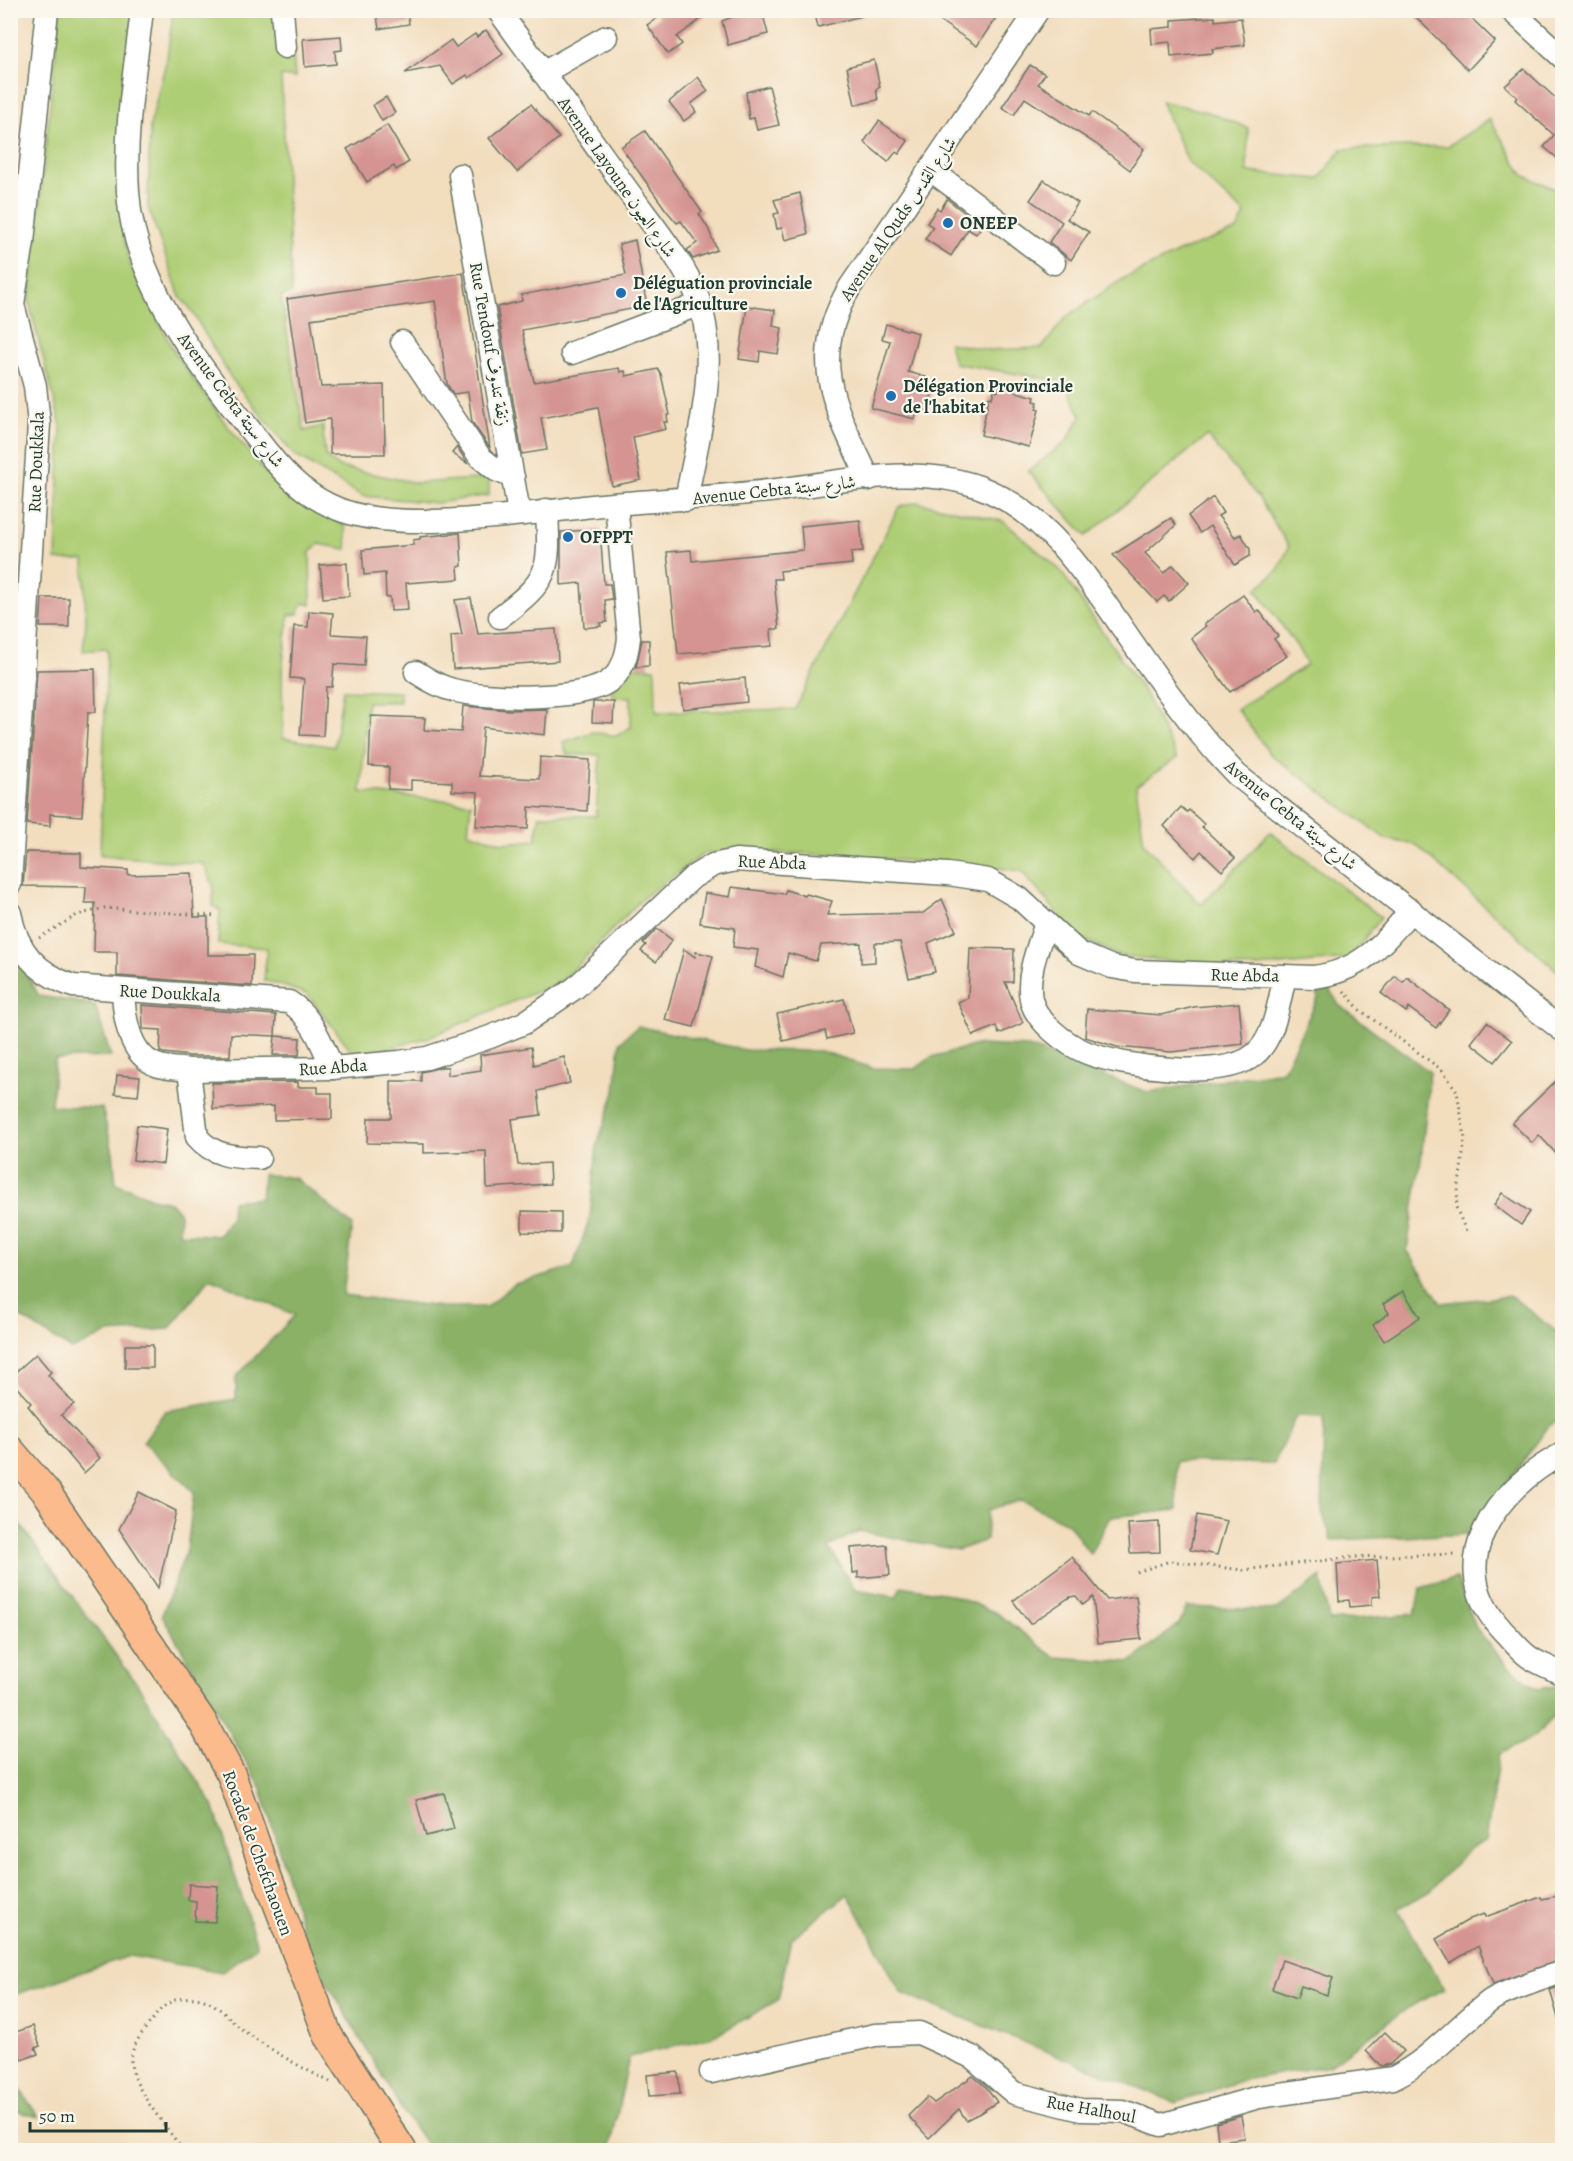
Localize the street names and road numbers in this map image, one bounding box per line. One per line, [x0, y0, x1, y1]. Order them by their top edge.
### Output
street label: Avenue Layoune شارع العيون [549, 91, 682, 264]
street label: Avenue Al Quds شارع القدس [834, 132, 964, 308]
street label: Rue Tendouf زنقة تندوف [464, 260, 516, 428]
street label: Avenue Cebta شارع سبتة [169, 327, 290, 474]
street label: Rue Doukkala [22, 410, 50, 513]
street label: Avenue Cebta شارع سبتة [690, 470, 857, 514]
street label: Avenue Cebta شارع سبتة [1217, 753, 1362, 878]
street label: Rue Abda [737, 849, 808, 875]
street label: Rue Abda [1210, 962, 1280, 988]
street label: Rue Doukkala [118, 978, 222, 1008]
street label: Rue Abda [298, 1053, 369, 1081]
street label: Rocade de Chefchaouen [217, 1767, 299, 1939]
street label: Rue Halhoul [1044, 2089, 1138, 2129]

